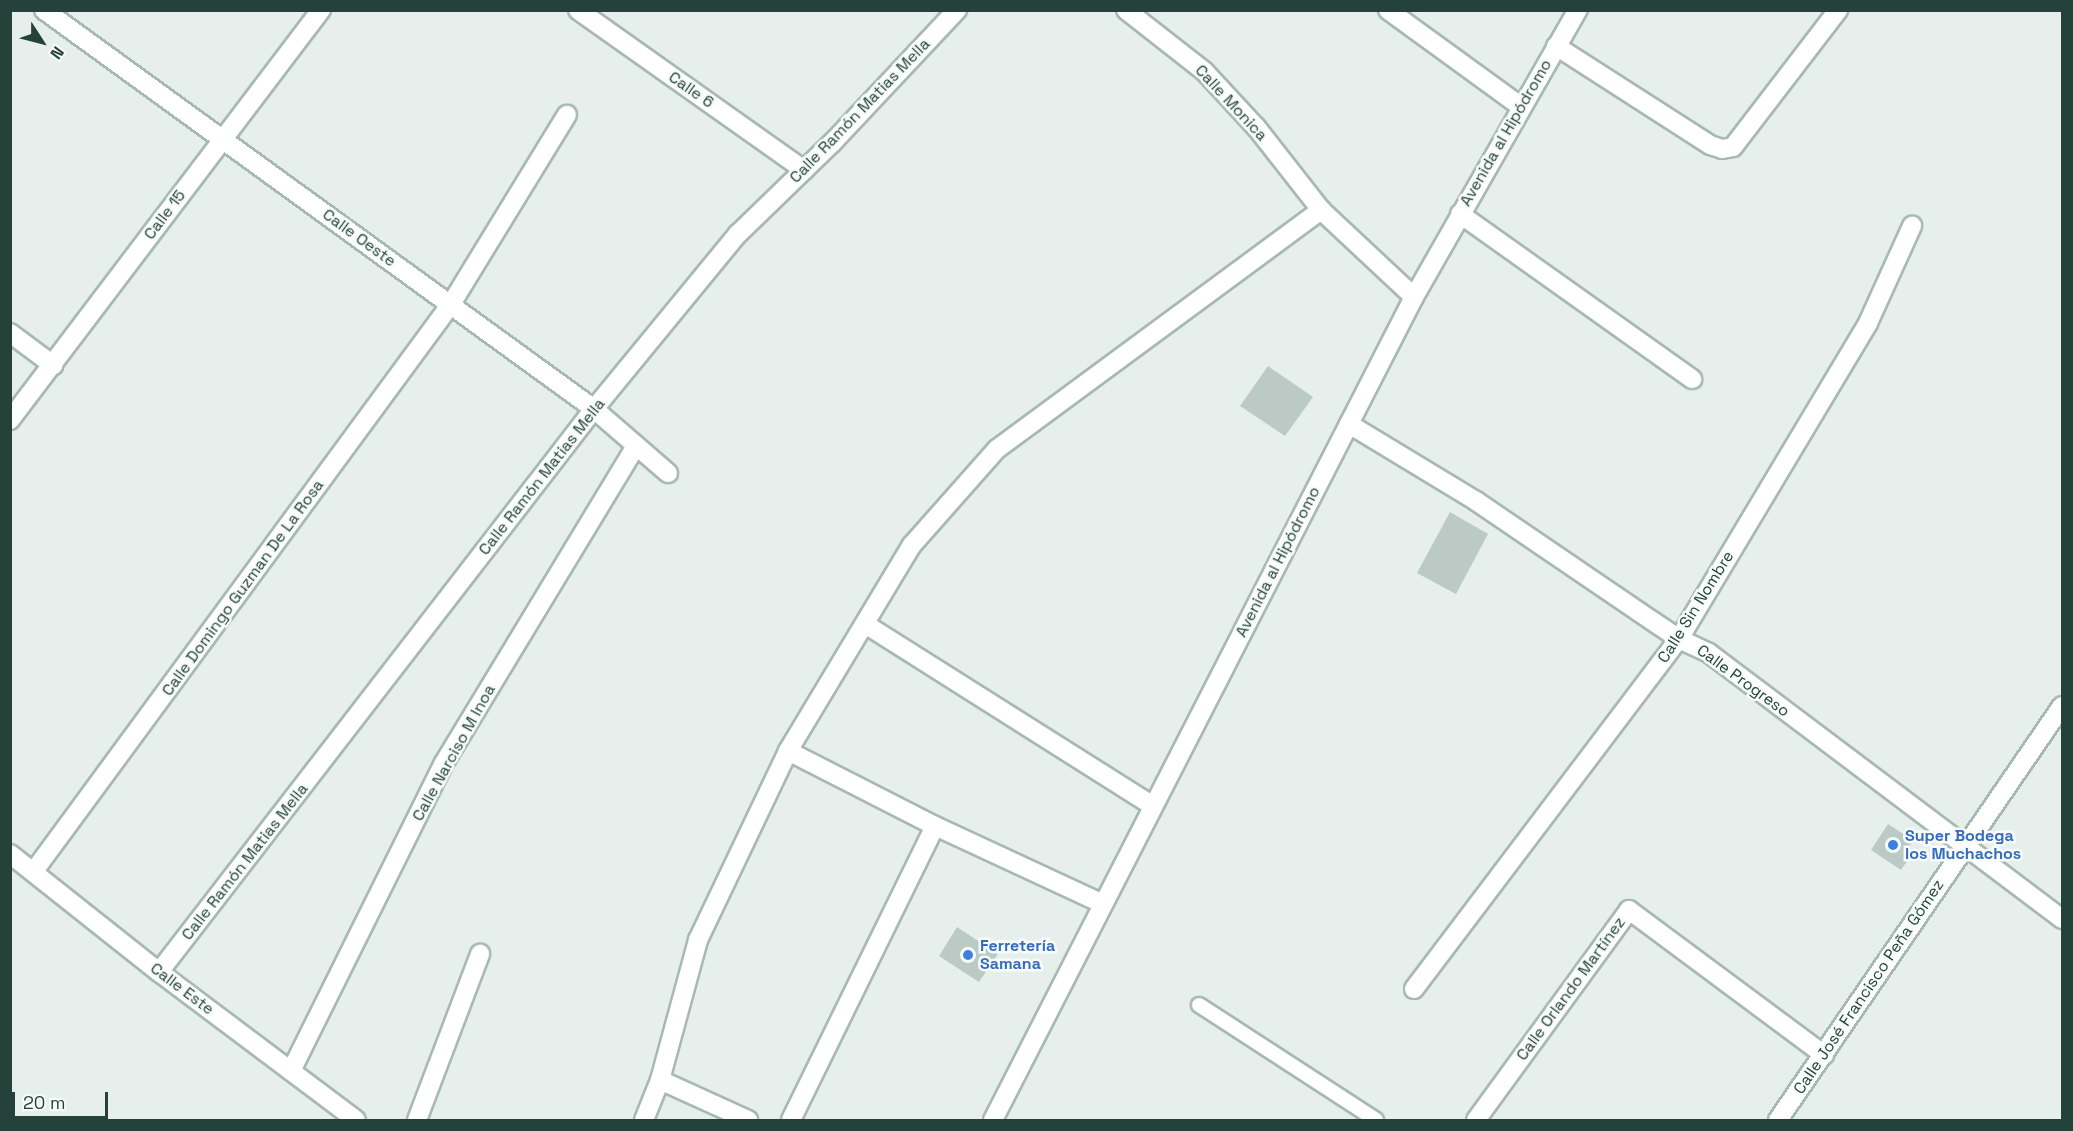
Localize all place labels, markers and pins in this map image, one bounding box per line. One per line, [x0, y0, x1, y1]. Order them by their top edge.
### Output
place label: Super Bodega los Muchachos [1905, 826, 2021, 864]
marker: Super Bodega los Muchachos [1886, 838, 1900, 852]
place label: Ferretería Samana [980, 936, 1055, 974]
marker: Ferretería Samana [961, 948, 975, 962]

